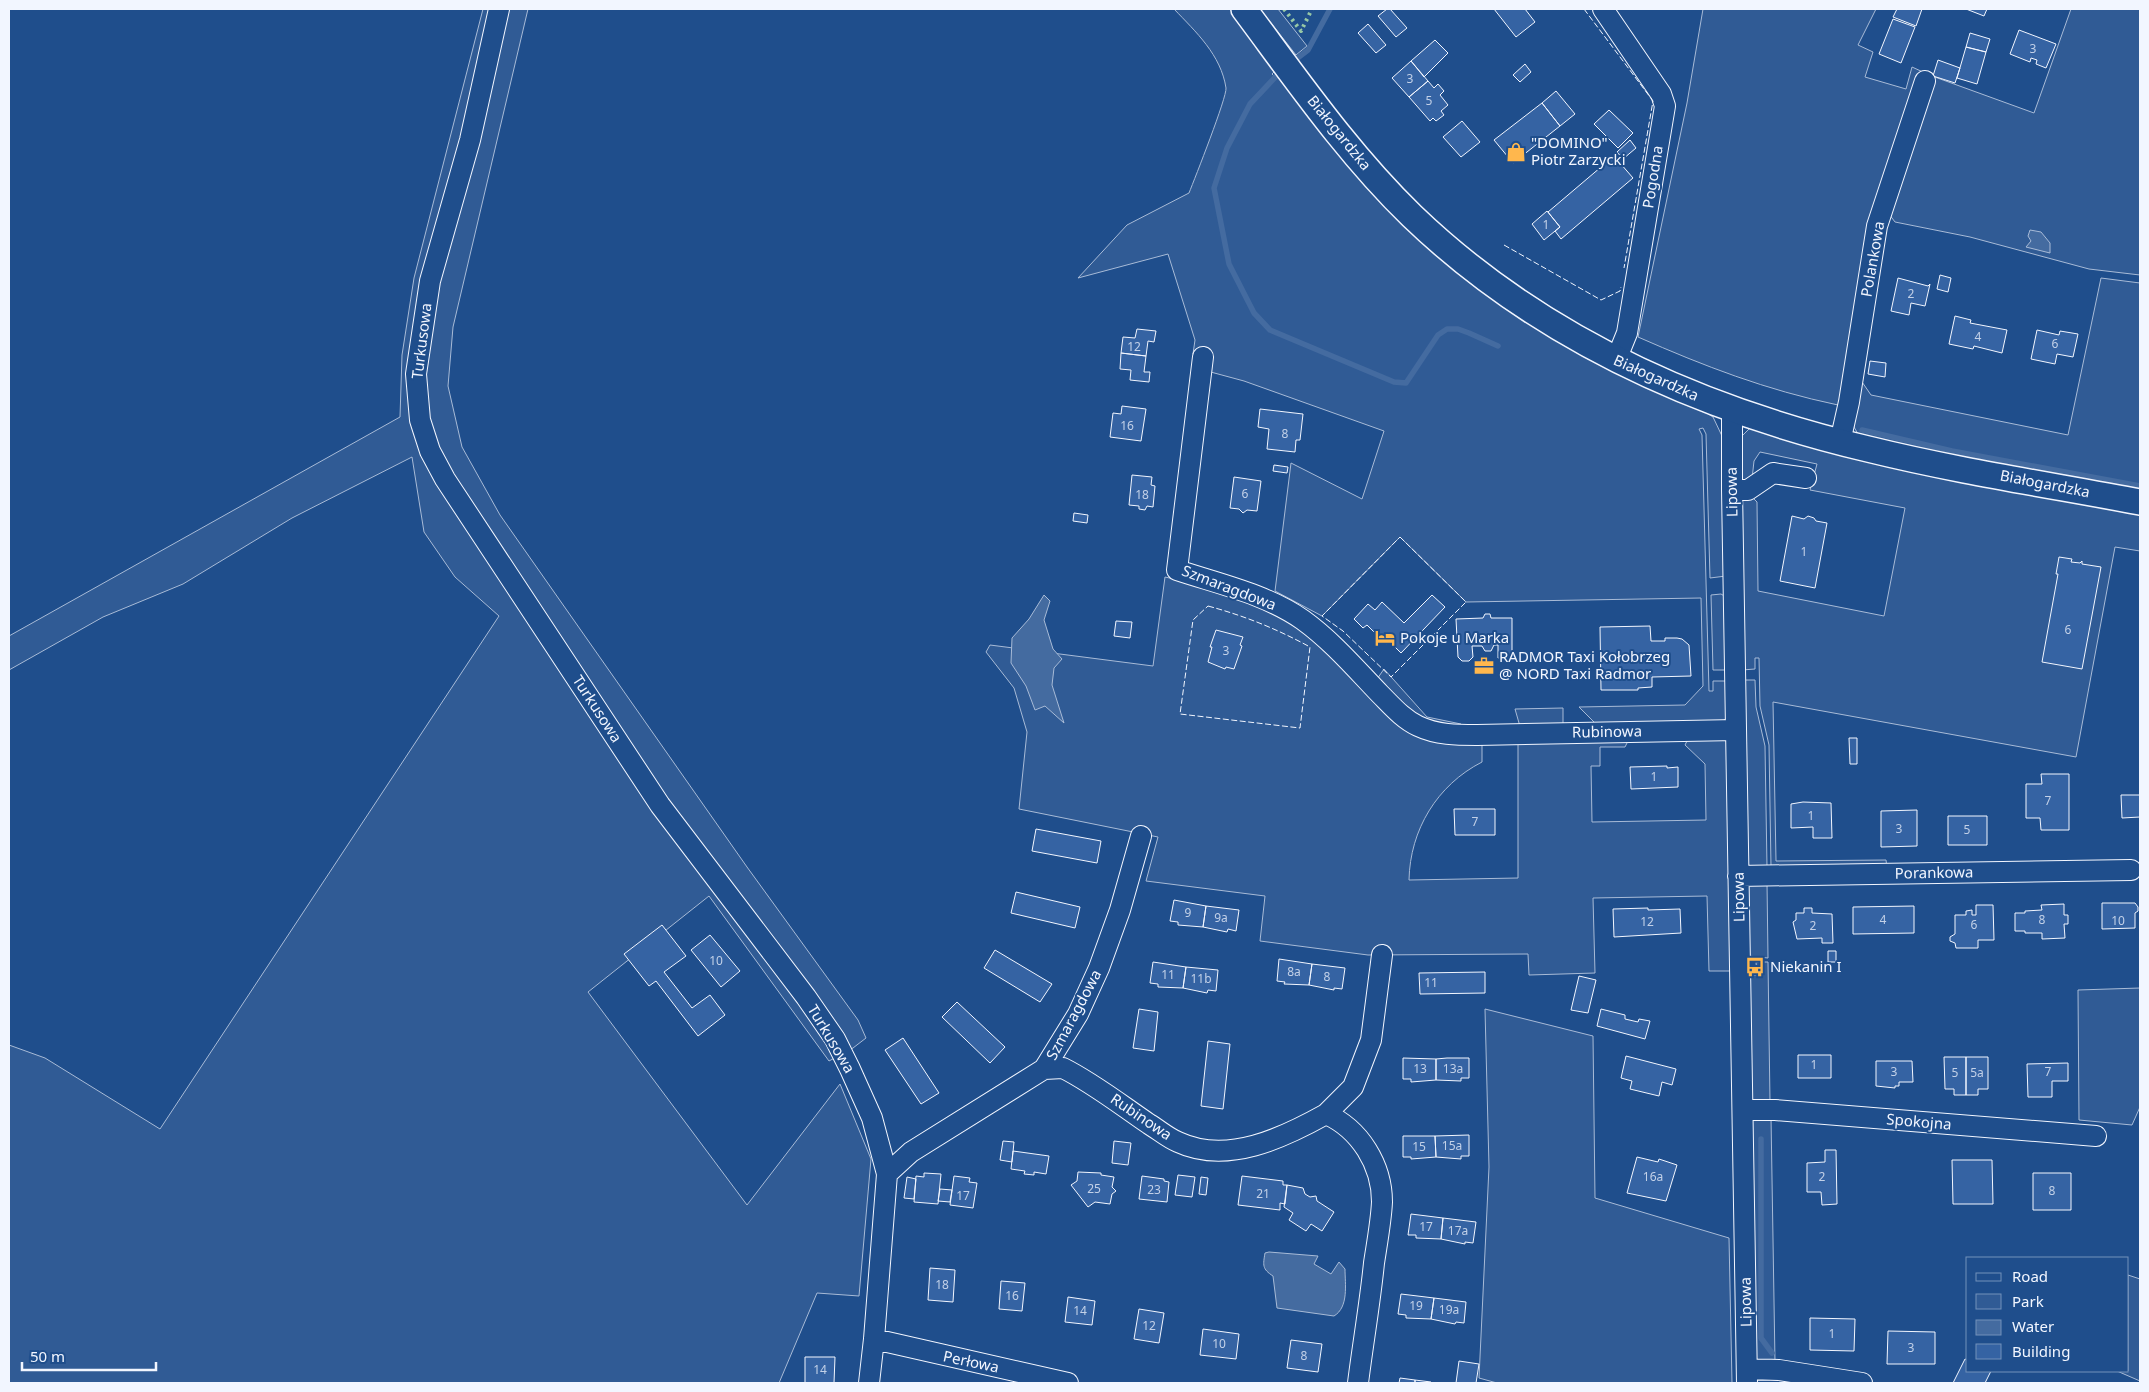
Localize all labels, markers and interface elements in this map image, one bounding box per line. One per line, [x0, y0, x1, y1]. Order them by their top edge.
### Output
house number: 3 [2030, 40, 2037, 57]
house number: 3 [1407, 70, 1414, 87]
street label: Białogardzka [1303, 91, 1376, 174]
house number: 5 [1426, 92, 1433, 109]
place label: "DOMINO" Piotr Zarzycki [1531, 132, 1626, 169]
shop icon: "DOMINO" Piotr Zarzycki [1505, 141, 1527, 163]
street label: Pogodna [1637, 144, 1667, 210]
house number: 1 [1543, 216, 1549, 233]
street label: Polankowa [1856, 219, 1889, 298]
house number: 2 [1908, 285, 1915, 302]
street label: Turkusowa [406, 302, 436, 380]
house number: 4 [1975, 328, 1982, 345]
house number: 6 [2052, 335, 2059, 352]
house number: 12 [1127, 338, 1141, 355]
street label: Białogardzka [1611, 349, 1702, 405]
house number: 16 [1120, 417, 1134, 434]
house number: 8 [1282, 425, 1289, 442]
street label: Białogardzka [1999, 464, 2092, 502]
street label: Lipowa [1721, 467, 1741, 517]
house number: 6 [1242, 485, 1249, 502]
house number: 18 [1135, 486, 1149, 503]
house number: 1 [1801, 543, 1807, 560]
street label: Szmaragdowa [1179, 560, 1279, 614]
house number: 6 [2065, 621, 2072, 638]
hotel icon: Pokoje u Marka [1374, 627, 1396, 649]
place label: Pokoje u Marka [1400, 627, 1509, 647]
house number: 3 [1223, 642, 1230, 659]
place label: RADMOR Taxi Kołobrzeg @ NORD Taxi Radmor [1499, 646, 1670, 683]
office icon: RADMOR Taxi Kołobrzeg @ NORD Taxi Radmor [1473, 655, 1495, 677]
street label: Turkusowa [569, 671, 627, 746]
street label: Rubinowa [1572, 720, 1642, 742]
house number: 1 [1651, 768, 1657, 785]
house number: 7 [2045, 792, 2052, 809]
house number: 1 [1808, 807, 1814, 824]
house number: 7 [1472, 813, 1479, 830]
house number: 3 [1896, 820, 1903, 837]
house number: 5 [1964, 821, 1971, 838]
street label: Porankowa [1894, 861, 1974, 883]
street label: Lipowa [1728, 872, 1748, 922]
house number: 9 [1185, 904, 1192, 921]
house number: 9a [1214, 909, 1228, 926]
house number: 4 [1880, 911, 1887, 928]
house number: 8 [2039, 911, 2046, 928]
house number: 10 [2111, 912, 2125, 929]
house number: 12 [1640, 913, 1654, 930]
house number: 6 [1971, 916, 1978, 933]
house number: 2 [1810, 917, 1817, 934]
house number: 10 [709, 952, 723, 969]
bus stop icon: Niekanin I [1744, 956, 1766, 978]
place label: Niekanin I [1770, 956, 1842, 976]
house number: 8a [1287, 963, 1301, 980]
street label: Szmaragdowa [1041, 966, 1105, 1063]
house number: 11 [1161, 966, 1175, 983]
house number: 8 [1324, 968, 1331, 985]
house number: 11b [1190, 970, 1212, 987]
house number: 11 [1424, 974, 1438, 991]
street label: Turkusowa [804, 1001, 860, 1076]
house number: 1 [1811, 1056, 1817, 1073]
house number: 13 [1413, 1060, 1427, 1077]
house number: 13a [1443, 1060, 1463, 1077]
house number: 3 [1891, 1063, 1898, 1080]
house number: 7 [2045, 1063, 2052, 1080]
house number: 5 [1952, 1064, 1959, 1081]
house number: 5a [1970, 1064, 1984, 1081]
street label: Rubinowa [1107, 1088, 1176, 1144]
street label: Spokojna [1886, 1108, 1952, 1134]
house number: 15a [1442, 1137, 1462, 1154]
house number: 15 [1412, 1138, 1426, 1155]
house number: 16a [1643, 1168, 1663, 1185]
house number: 2 [1819, 1168, 1826, 1185]
house number: 25 [1087, 1180, 1101, 1197]
house number: 23 [1147, 1181, 1161, 1198]
house number: 8 [2049, 1182, 2056, 1199]
house number: 21 [1256, 1185, 1270, 1202]
house number: 17 [956, 1187, 970, 1204]
house number: 17 [1419, 1218, 1433, 1235]
house number: 17a [1448, 1222, 1468, 1239]
legend [1966, 1257, 2129, 1372]
text: Road [2012, 1266, 2048, 1286]
house number: 18 [935, 1276, 949, 1293]
street label: Lipowa [1735, 1277, 1755, 1327]
house number: 16 [1005, 1287, 1019, 1304]
text: Park [2012, 1291, 2044, 1311]
house number: 19 [1409, 1297, 1423, 1314]
house number: 19a [1439, 1301, 1459, 1318]
house number: 14 [1073, 1302, 1087, 1319]
text: Water [2012, 1316, 2054, 1336]
house number: 12 [1142, 1317, 1156, 1334]
house number: 1 [1829, 1325, 1835, 1342]
house number: 10 [1212, 1335, 1226, 1352]
house number: 3 [1908, 1339, 1915, 1356]
scale bar [22, 1340, 156, 1372]
text: Building [2012, 1341, 2070, 1361]
street label: Perłowa [941, 1345, 1001, 1377]
text: 50 m [30, 1346, 65, 1366]
house number: 8 [1301, 1347, 1308, 1364]
house number: 14 [813, 1361, 827, 1378]

